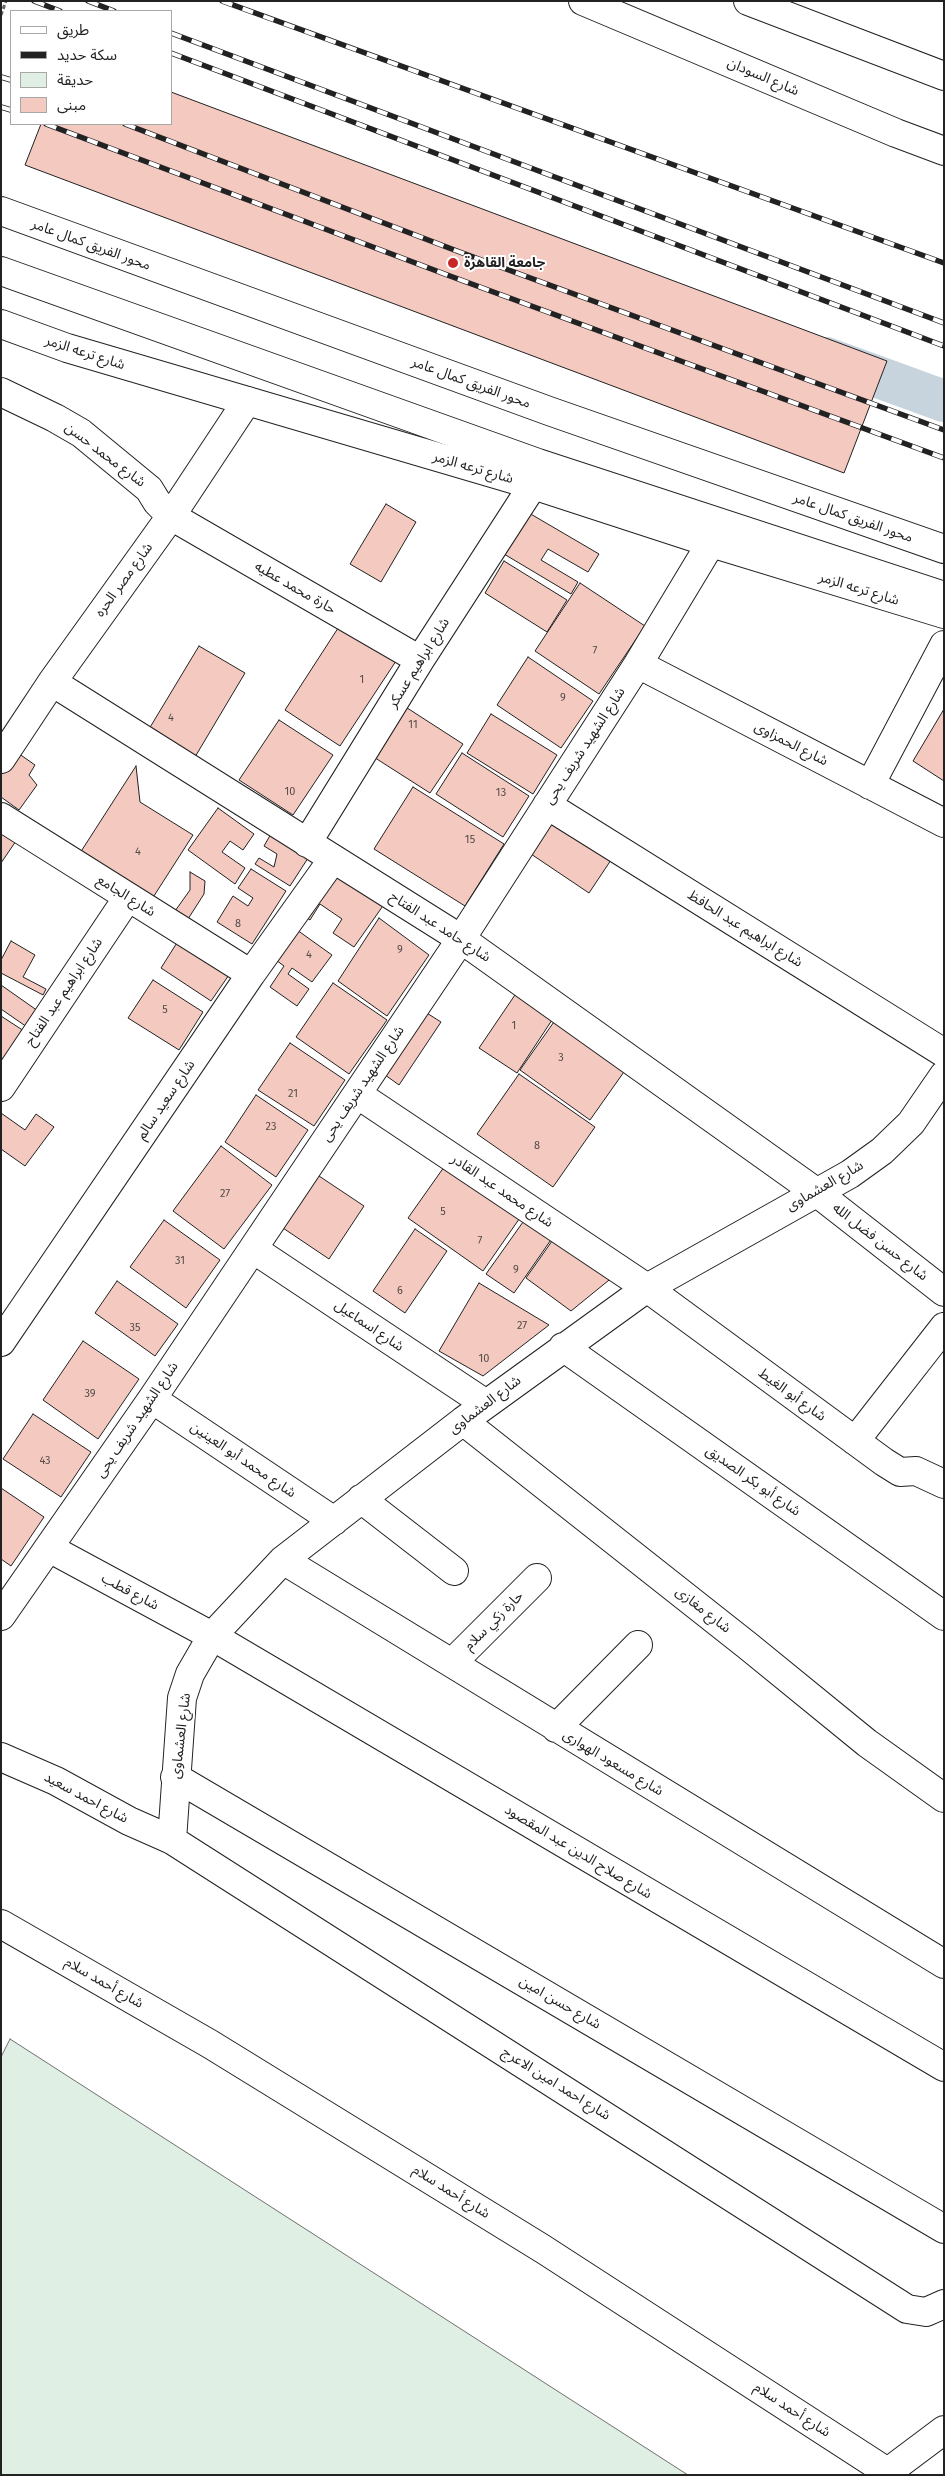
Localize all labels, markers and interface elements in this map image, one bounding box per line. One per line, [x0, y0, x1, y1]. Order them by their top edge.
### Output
legend [10, 10, 172, 125]
text: طريق [57, 21, 89, 39]
text: سكة حديد [57, 46, 117, 64]
street label: شارع السودان [725, 54, 801, 100]
text: حديقة [57, 71, 93, 89]
text: مبنى [57, 96, 86, 114]
street label: محور الفريق كمال عامر [29, 216, 153, 274]
place label: جامعة القاهرة [464, 255, 545, 271]
marker: جامعة القاهرة [446, 256, 460, 270]
street label: شارع ترعه الزمر [43, 332, 127, 374]
street label: محور الفريق كمال عامر [409, 354, 533, 412]
street label: شارع محمد حسن [61, 419, 149, 491]
street label: شارع ترعه الزمر [431, 449, 515, 487]
street label: محور الفريق كمال عامر [791, 490, 915, 546]
street label: شارع مصر الحره [92, 540, 156, 620]
street label: حارة محمد عطيه [251, 558, 339, 618]
street label: شارع ترعه الزمر [817, 569, 901, 609]
street label: شارع ابراهيم عسكر [385, 615, 453, 711]
house number: 7 [593, 644, 597, 658]
house number: 1 [360, 673, 364, 687]
street label: شارع الشهيد شريف يحى [541, 684, 629, 808]
house number: 9 [560, 691, 566, 705]
house number: 4 [168, 711, 174, 725]
house number: 11 [408, 718, 418, 732]
street label: شارع الحمزاوى [751, 718, 831, 770]
house number: 10 [285, 785, 295, 799]
house number: 13 [496, 786, 506, 800]
house number: 15 [465, 833, 475, 847]
house number: 4 [135, 845, 141, 859]
street label: شارع الجامع [94, 871, 158, 921]
street label: شارع ابراهيم عبد الحافظ [684, 887, 806, 971]
street label: شارع حامد عبد الفتاح [386, 888, 494, 966]
house number: 8 [235, 917, 241, 931]
street label: شارع ابراهيم عبد الفتاح [22, 935, 106, 1049]
house number: 9 [397, 943, 403, 957]
house number: 4 [306, 948, 312, 962]
house number: 5 [162, 1003, 168, 1017]
house number: 1 [512, 1019, 516, 1033]
street label: شارع الشهيد شريف يحى [318, 1023, 408, 1145]
house number: 3 [558, 1051, 564, 1065]
street label: شارع سعيد سالم [133, 1057, 199, 1143]
house number: 21 [288, 1087, 298, 1101]
house number: 23 [266, 1120, 276, 1134]
house number: 8 [534, 1139, 540, 1153]
street label: شارع محمد عبد القادر [448, 1151, 556, 1231]
street label: شارع العشماوى [783, 1157, 867, 1215]
house number: 27 [220, 1187, 230, 1201]
street label: شارع حسن فضل الله [829, 1200, 931, 1284]
house number: 5 [440, 1205, 446, 1219]
house number: 7 [478, 1234, 482, 1248]
house number: 31 [175, 1254, 185, 1268]
house number: 9 [513, 1263, 519, 1277]
house number: 6 [397, 1284, 403, 1298]
street label: شارع اسماعيل [331, 1297, 407, 1355]
house number: 27 [517, 1319, 527, 1333]
house number: 35 [130, 1321, 140, 1335]
house number: 10 [479, 1352, 489, 1366]
street label: شارع الشهيد شريف يحى [92, 1359, 182, 1481]
street label: شارع أبو الغيط [755, 1365, 829, 1425]
street label: شارع العشماوى [446, 1372, 524, 1438]
house number: 39 [84, 1387, 96, 1401]
street label: شارع محمد أبو العينين [187, 1418, 299, 1502]
street label: شارع أبو بكر الصديق [702, 1442, 804, 1520]
house number: 43 [39, 1454, 51, 1468]
street label: شارع قطب [98, 1570, 162, 1614]
street label: شارع مغازى [672, 1583, 734, 1637]
street label: حارة زكي سلام [461, 1588, 527, 1654]
street label: شارع العشماوى [167, 1692, 195, 1780]
street label: شارع مسعود الهوارى [560, 1726, 666, 1800]
street label: شارع احمد سعيد [41, 1769, 131, 1827]
street label: شارع صلاح الدين عبد المقصود [501, 1801, 655, 1903]
street label: شارع أحمد سلام [62, 1954, 146, 2012]
street label: شارع حسن امين [516, 1973, 604, 2033]
street label: شارع احمد امين الاعرج [499, 2044, 613, 2124]
street label: شارع أحمد سلام [409, 2162, 493, 2222]
street label: شارع أحمد سلام [751, 2379, 833, 2441]

